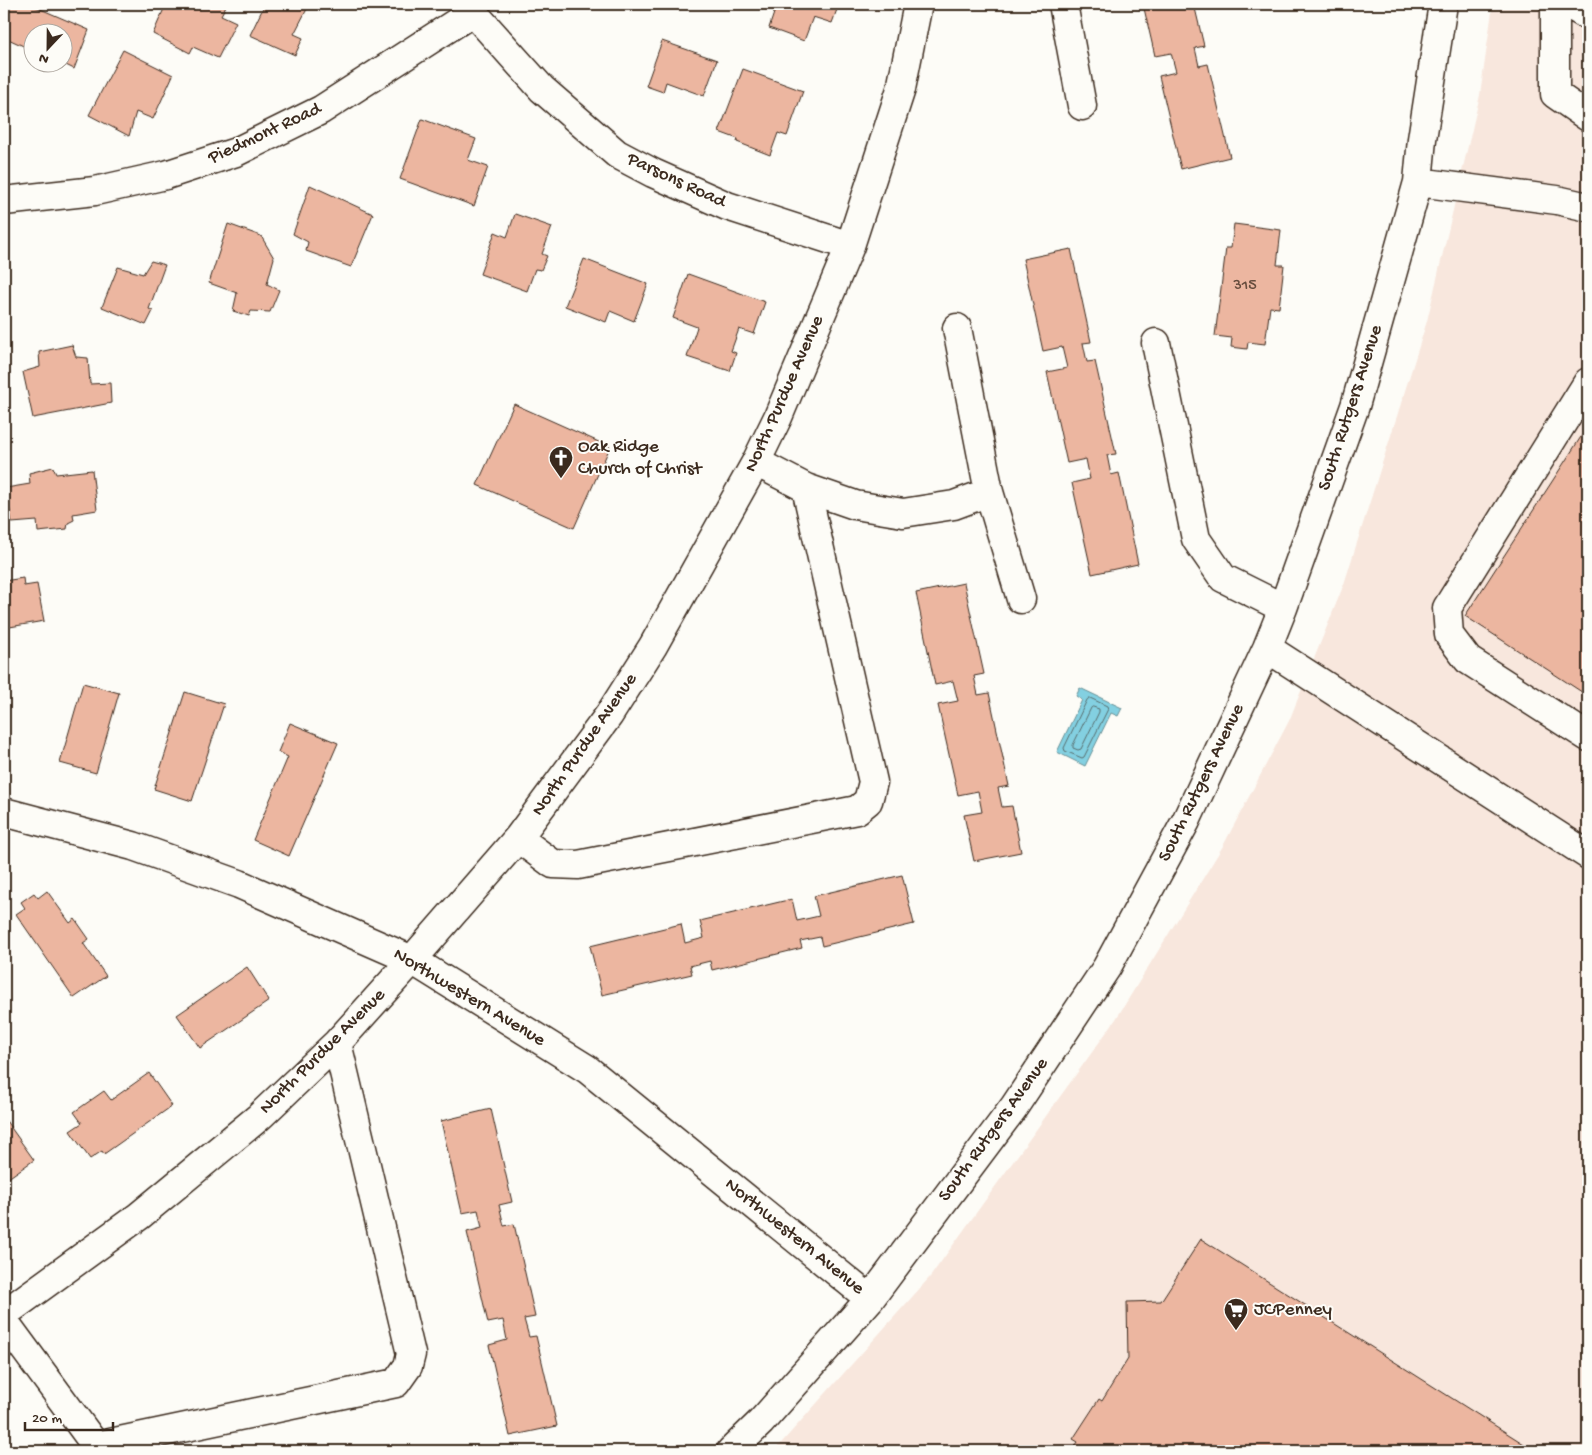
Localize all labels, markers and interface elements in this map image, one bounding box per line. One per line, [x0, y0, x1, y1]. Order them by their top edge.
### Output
north arrow [22, 22, 72, 72]
text: N [37, 48, 51, 67]
street label: Piedmont Road [204, 97, 327, 171]
street label: Parsons Road [622, 148, 731, 215]
house number: 315 [1232, 277, 1257, 296]
street label: North Purdue Avenue [740, 312, 830, 476]
street label: South Rutgers Avenue [1313, 322, 1389, 494]
place label: Oak Ridge Church of Christ [578, 436, 704, 481]
church icon: Oak Ridge Church of Christ [548, 445, 574, 479]
street label: North Purdue Avenue [527, 669, 643, 821]
street label: South Rutgers Avenue [1154, 700, 1250, 866]
street label: Northwestern Avenue [389, 943, 549, 1053]
street label: North Purdue Avenue [255, 984, 391, 1120]
street label: South Rutgers Avenue [934, 1053, 1054, 1207]
street label: Northwestern Avenue [719, 1173, 869, 1301]
supermarket icon: JCPenney [1223, 1297, 1249, 1331]
place label: JCPenney [1254, 1299, 1333, 1322]
scale bar [25, 1400, 112, 1432]
text: 20 m [32, 1410, 62, 1428]

